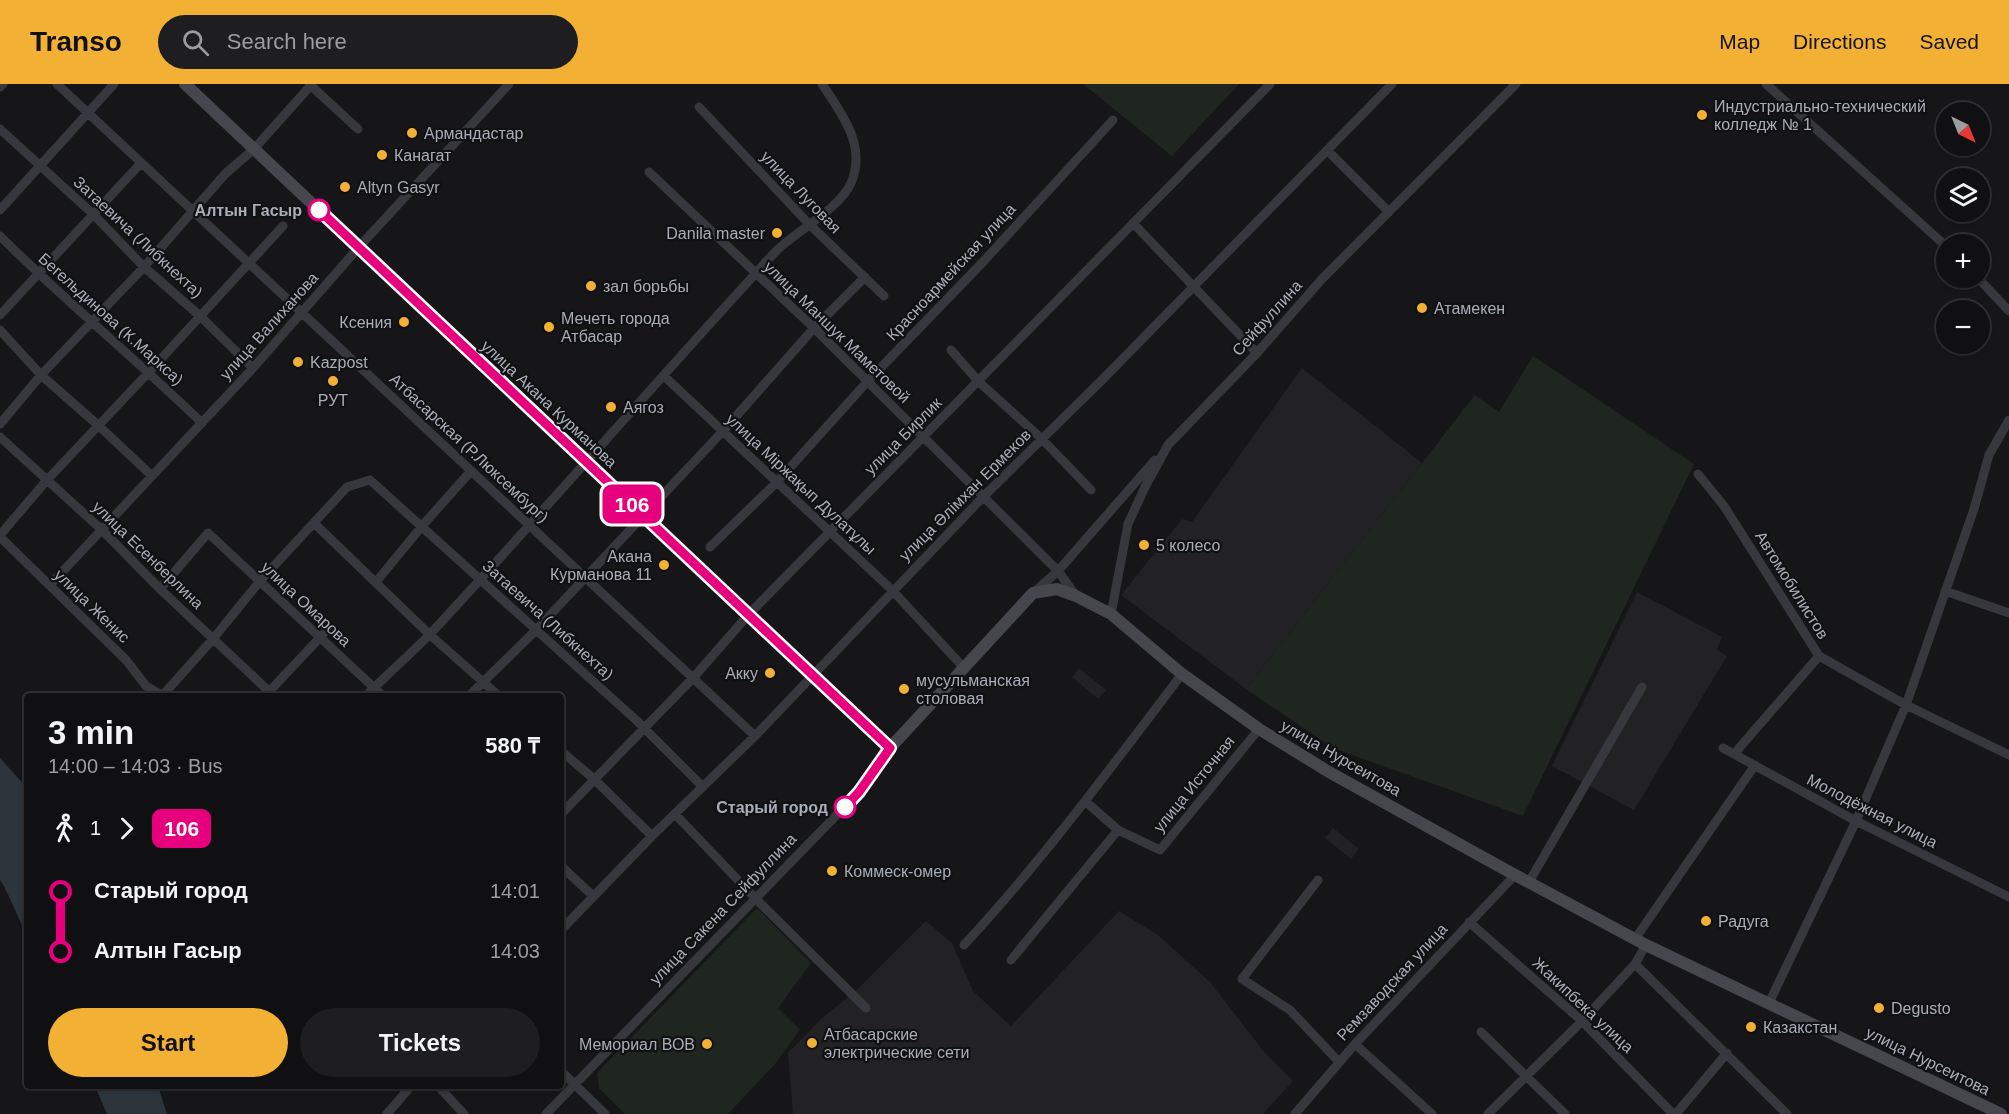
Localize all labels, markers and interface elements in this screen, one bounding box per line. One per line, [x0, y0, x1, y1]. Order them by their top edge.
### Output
search box [158, 15, 578, 69]
text: Transo [30, 26, 122, 57]
icon: search [179, 26, 212, 59]
text: Search here [227, 29, 347, 54]
text: Map [1719, 30, 1760, 53]
text: Directions [1793, 30, 1886, 53]
text: Saved [1919, 30, 1979, 53]
place label: Индустриально-технический колледж № 1 [1714, 98, 1926, 133]
north arrow [1936, 102, 1990, 156]
map controls [1936, 102, 1990, 354]
marker: Индустриально-технический колледж № 1 [1695, 108, 1709, 122]
place label: Армандастар [424, 125, 524, 142]
marker: Армандастар [405, 126, 419, 140]
place label: Канагат [394, 147, 452, 164]
street label: улица Луговая [758, 147, 844, 237]
marker: Канагат [375, 148, 389, 162]
button: layers [1936, 168, 1990, 222]
street label: Затаевича (Либкнехта) [70, 173, 206, 301]
place label: Altyn Gasyr [357, 179, 440, 196]
marker: Altyn Gasyr [338, 180, 352, 194]
marker: Алтын Гасыр [308, 199, 330, 221]
street label: Красноармейская улица [883, 200, 1019, 344]
place label: Алтын Гасыр [195, 202, 302, 219]
place label: Danila master [666, 225, 766, 242]
marker: Danila master [770, 226, 784, 240]
button: + [1936, 234, 1990, 288]
street label: Бегельдинова (К.Маркса) [35, 250, 187, 388]
street label: улица Маншук Маметовой [761, 258, 913, 406]
street label: улица Валиханова [217, 269, 322, 383]
street label: Сейфуллина [1229, 277, 1305, 359]
place label: зал борьбы [603, 278, 689, 295]
marker: зал борьбы [584, 279, 598, 293]
place label: Атамекен [1434, 300, 1505, 317]
button: − [1936, 300, 1990, 354]
marker: Атамекен [1415, 301, 1429, 315]
place label: Мечеть города Атбасар [561, 310, 670, 345]
place label: Ксения [339, 314, 392, 331]
marker: Ксения [397, 315, 411, 329]
marker: Мечеть города Атбасар [542, 320, 556, 334]
street label: улица Акана Курманова [478, 337, 620, 471]
place label: Kazpost [310, 354, 368, 371]
marker: Kazpost [291, 355, 305, 369]
street label: Атбасарская (Р.Люксембург) [386, 370, 552, 526]
marker: РУТ [326, 374, 340, 388]
place label: РУТ [318, 392, 348, 409]
street label: улица Бирлик [861, 393, 946, 478]
place label: Аягоз [623, 399, 664, 416]
marker: Аягоз [604, 400, 618, 414]
street label: улица Міржақып Дулатұлы [723, 410, 879, 558]
street label: улица Әлімхан Ермеков [896, 426, 1034, 564]
line badge: 106 [598, 484, 666, 524]
text: 106 [614, 493, 650, 516]
street label: улица Есенберлина [89, 498, 207, 612]
street label: Автомобилистов [1752, 528, 1832, 642]
place label: 5 колесо [1156, 537, 1220, 554]
marker: 5 колесо [1137, 538, 1151, 552]
place label: Акана Курманова 11 [550, 548, 652, 583]
street label: Затаевича (Либкнехта) [479, 557, 617, 683]
street label: улица Омарова [258, 558, 354, 650]
marker: Акана Курманова 11 [657, 558, 671, 572]
street label: улица Женис [51, 566, 133, 646]
place label: Акку [725, 665, 758, 682]
marker: Акку [763, 666, 777, 680]
place label: мусульманская столовая [916, 672, 1030, 707]
marker: мусульманская столовая [897, 682, 911, 696]
text: 3 min [48, 714, 134, 751]
street label: улица Нурсеитова [1278, 717, 1404, 799]
text: 580 ₸ [485, 733, 540, 758]
street label: улица Источная [1150, 733, 1238, 835]
text: 14:00 – 14:03 · Bus [48, 755, 223, 777]
street label: Молодёжная улица [1804, 771, 1940, 851]
marker: Старый город [834, 796, 856, 818]
place label: Старый город [716, 799, 828, 816]
icon: walk [48, 812, 81, 845]
icon: forward [110, 812, 143, 845]
text: 1 [90, 817, 101, 839]
text: 106 [164, 817, 199, 840]
street label: улица Сакена Сейфуллина [646, 830, 800, 988]
place label: Коммеск-омер [844, 863, 951, 880]
marker: Коммеск-омер [825, 864, 839, 878]
text: Старый город [94, 878, 248, 903]
text: 14:01 [490, 880, 540, 902]
place label: Радуга [1718, 913, 1769, 930]
marker: Радуга [1699, 914, 1713, 928]
street label: Ремзаводская улица [1333, 920, 1451, 1044]
text: Алтын Гасыр [94, 938, 242, 963]
text: 14:03 [490, 940, 540, 962]
street label: Жакипбека улица [1529, 954, 1637, 1056]
place label: Degusto [1891, 1000, 1951, 1017]
marker: Degusto [1872, 1001, 1886, 1015]
button: Start [48, 1008, 288, 1077]
button: Tickets [300, 1008, 540, 1077]
place label: Казакстан [1763, 1019, 1837, 1036]
marker: Казакстан [1744, 1020, 1758, 1034]
street label: улица Нурсеитова [1863, 1024, 1993, 1098]
place label: Атбасарские электрические сети [824, 1026, 970, 1061]
place label: Мемориал ВОВ [579, 1036, 695, 1053]
marker: Атбасарские электрические сети [805, 1036, 819, 1050]
marker: Мемориал ВОВ [700, 1037, 714, 1051]

